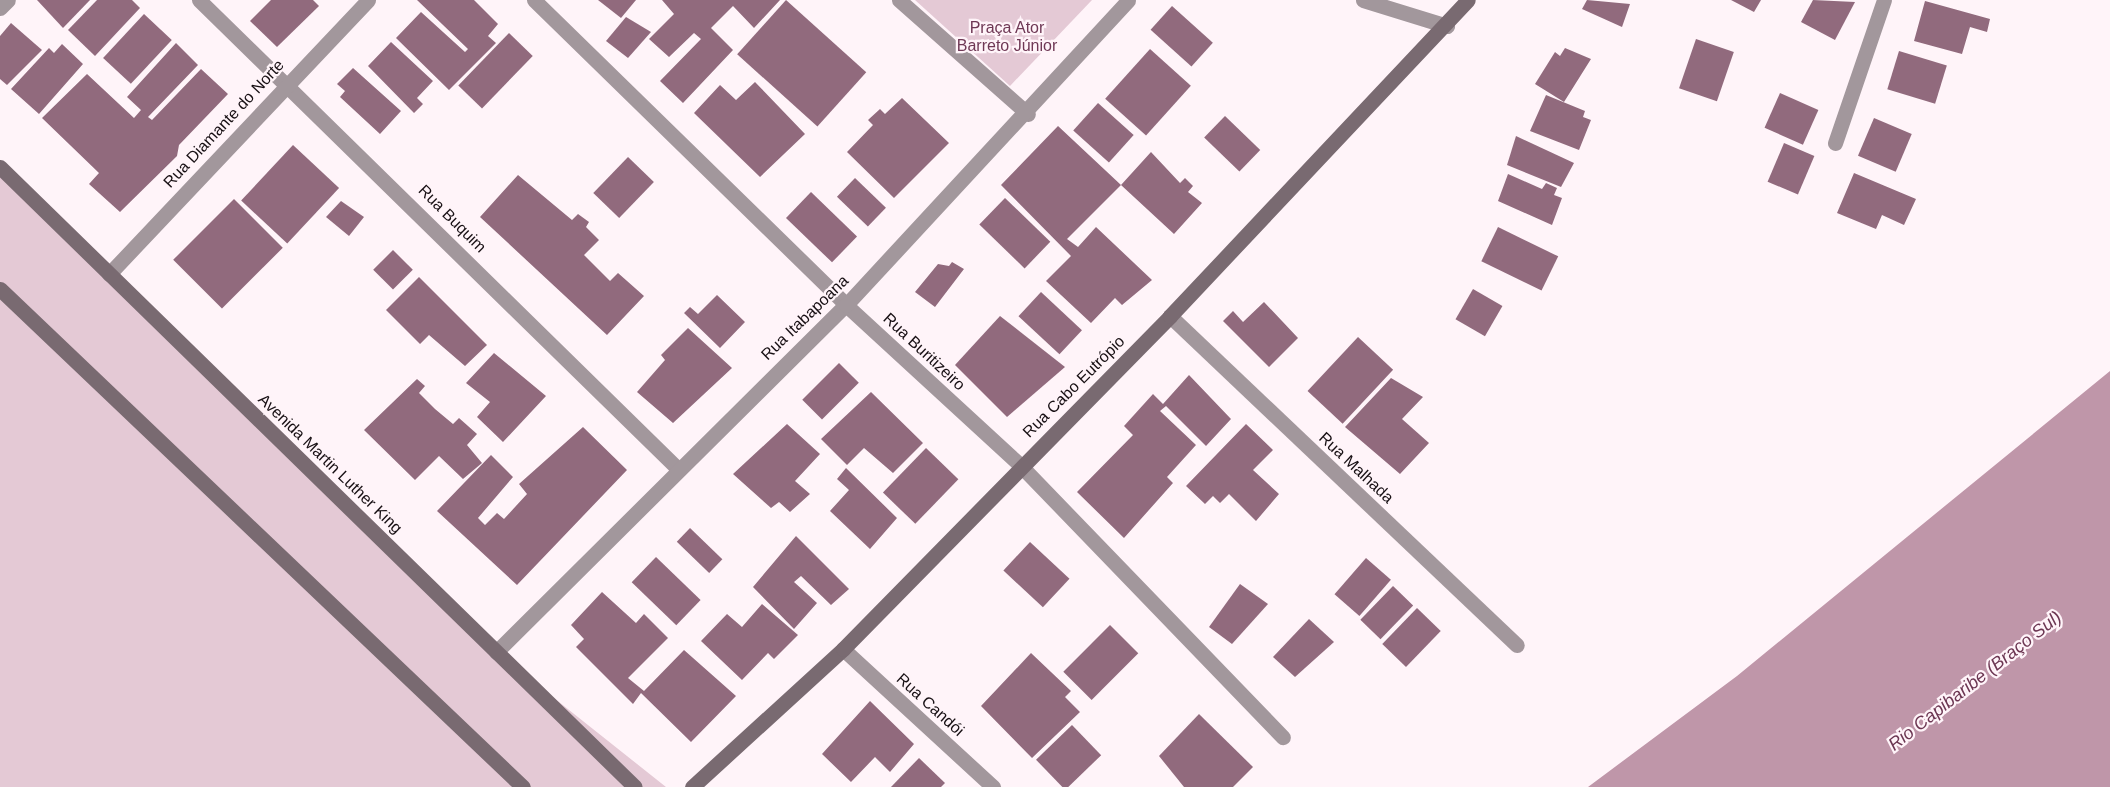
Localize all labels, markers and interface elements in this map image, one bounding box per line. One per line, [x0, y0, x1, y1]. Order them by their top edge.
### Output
park label: Praça Ator Barreto Júnior [957, 18, 1057, 56]
street label: Rua Diamante do Norte [160, 56, 288, 192]
street label: Rua Buquim [414, 181, 490, 257]
street label: Rua Itabapoana [757, 272, 853, 364]
street label: Rua Buritizeiro [879, 309, 969, 395]
street label: Rua Cabo Eutrópio [1019, 332, 1129, 442]
street label: Avenida Martin Luther King [254, 390, 406, 538]
street label: Rua Malhada [1315, 429, 1397, 507]
water label: Rio Capibaribe (Braço Sul) [1884, 607, 2066, 755]
street label: Rua Candói [892, 670, 968, 740]

